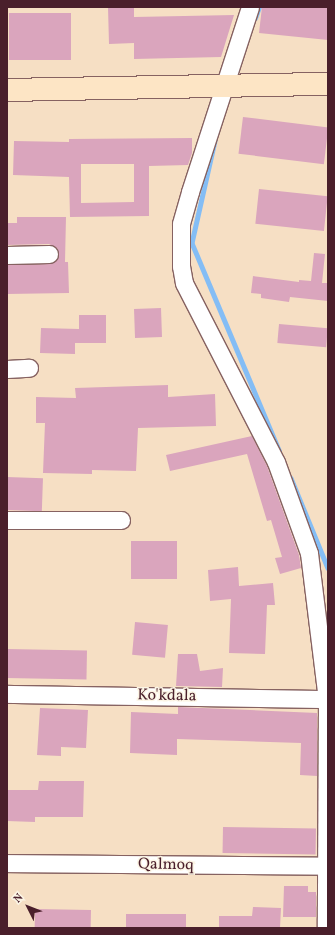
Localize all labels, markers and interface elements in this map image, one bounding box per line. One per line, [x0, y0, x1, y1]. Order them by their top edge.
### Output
street label: Ko'kdala [137, 686, 197, 706]
street label: Qalmoq [138, 855, 194, 875]
north arrow [8, 887, 48, 927]
text: N [10, 891, 27, 907]

